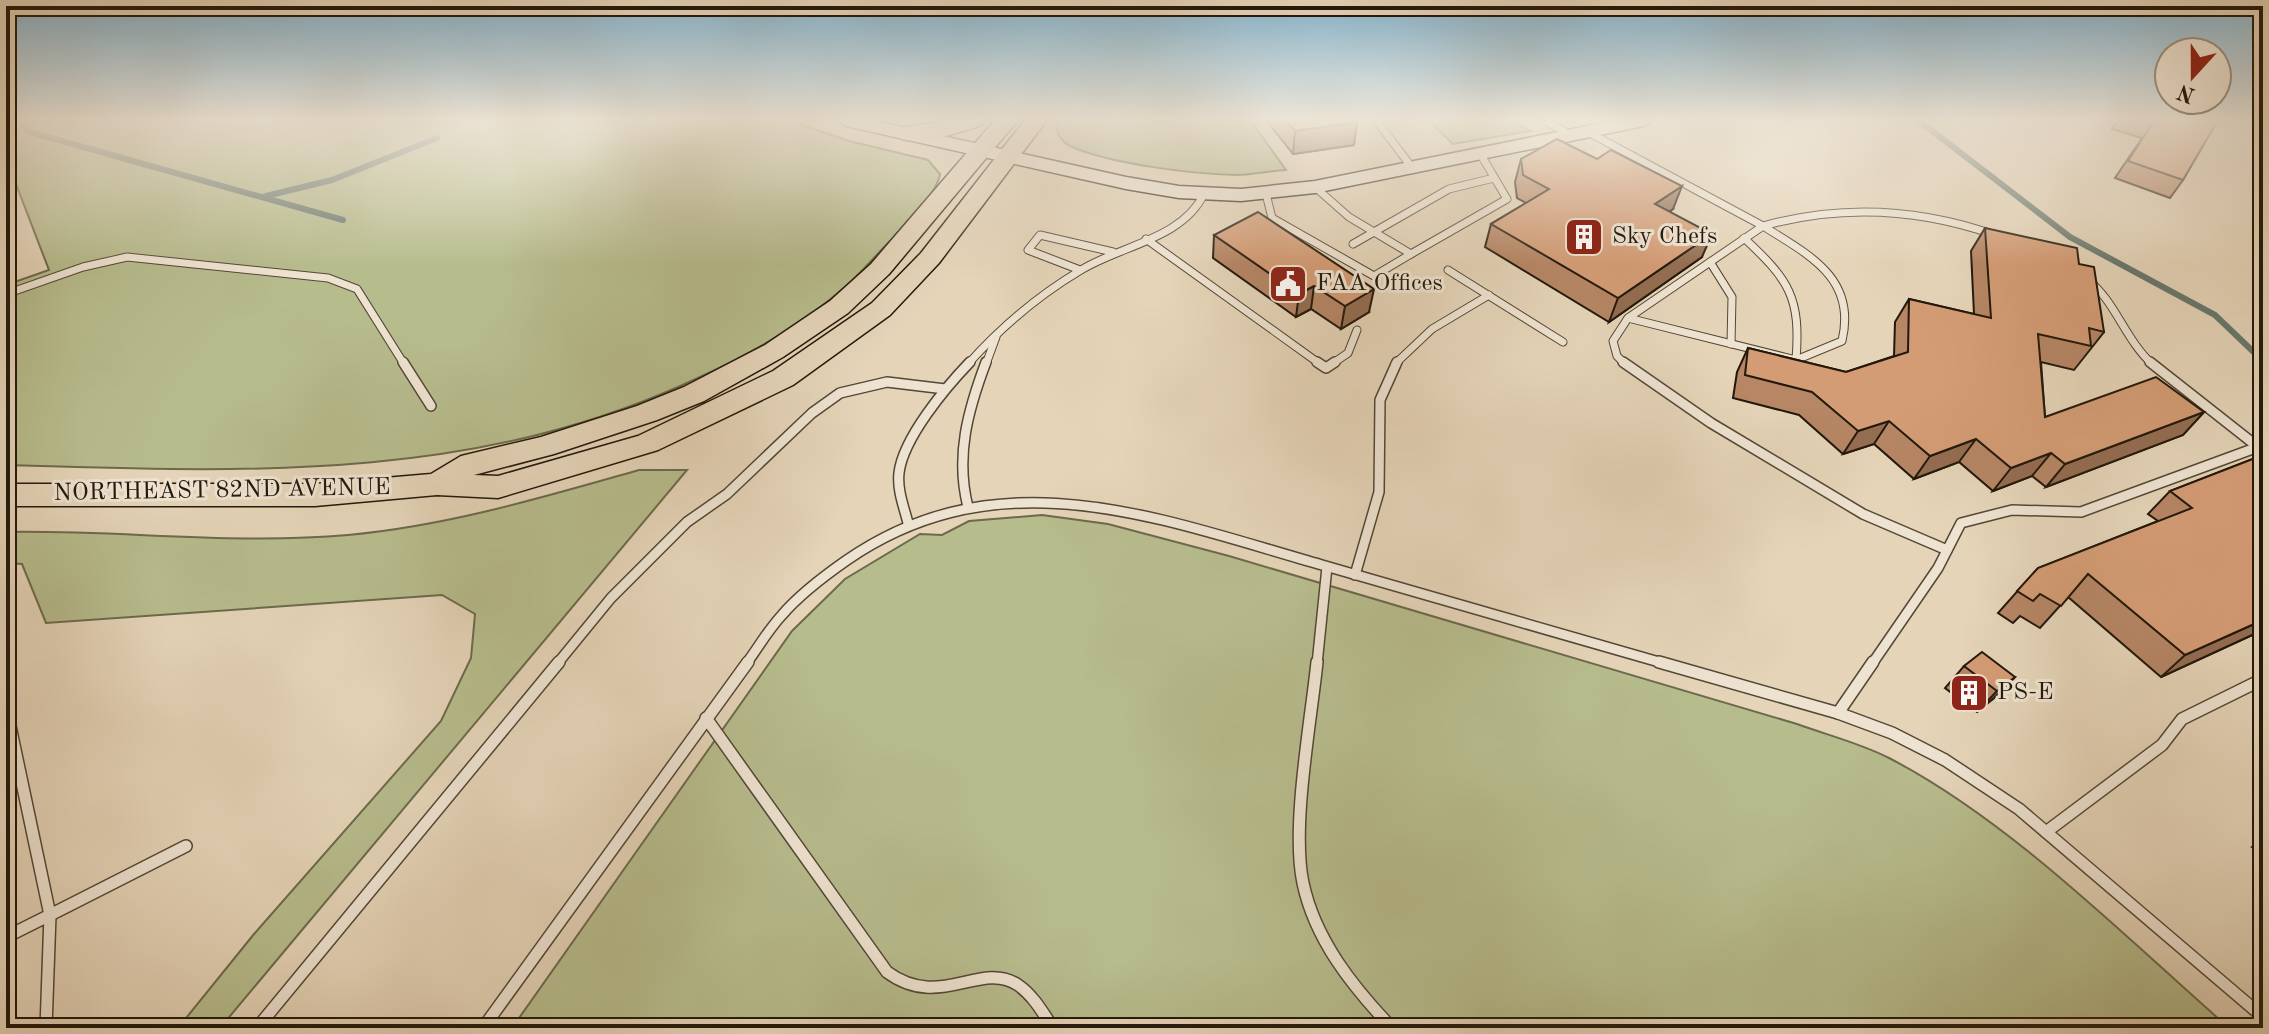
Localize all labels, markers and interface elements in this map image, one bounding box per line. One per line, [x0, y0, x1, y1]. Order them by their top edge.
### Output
north arrow [2153, 36, 2233, 116]
text: N [2175, 79, 2198, 106]
building icon: Sky Chefs [1563, 216, 1605, 258]
place label: Sky Chefs [1612, 225, 1717, 249]
public building icon: FAA Offices [1267, 263, 1309, 305]
place label: FAA Offices [1316, 272, 1443, 296]
street label: NORTHEAST 82ND AVENUE [53, 476, 391, 506]
building icon: PS-E [1948, 672, 1990, 714]
place label: PS-E [1997, 681, 2054, 705]

